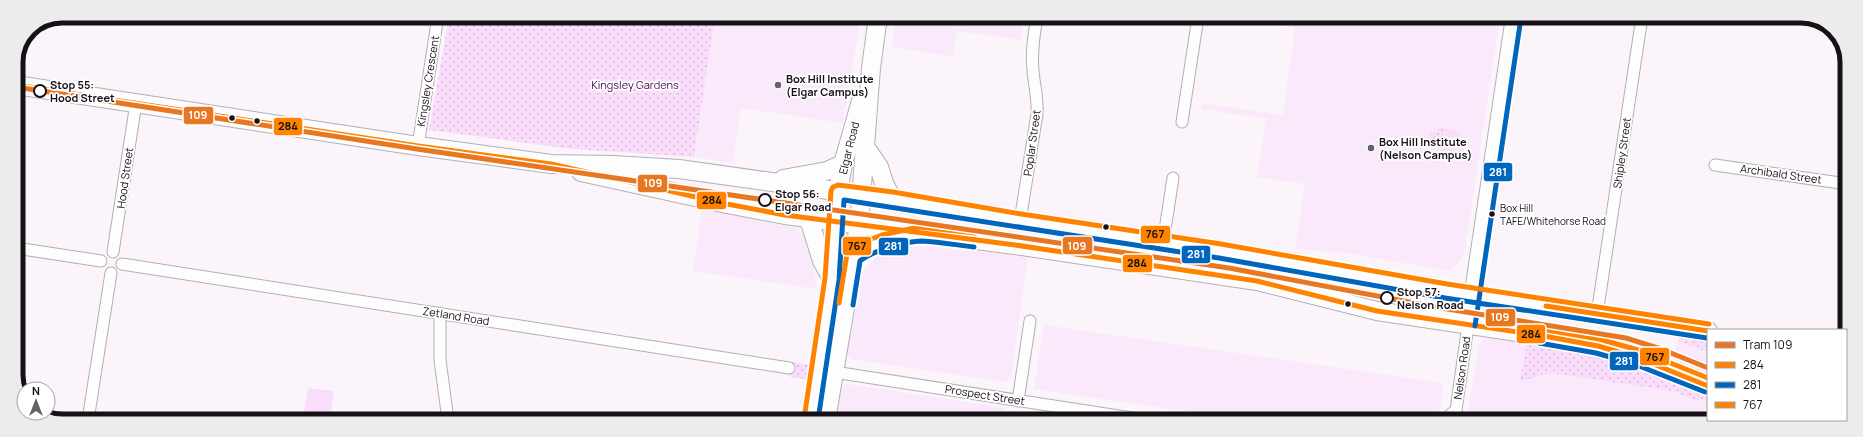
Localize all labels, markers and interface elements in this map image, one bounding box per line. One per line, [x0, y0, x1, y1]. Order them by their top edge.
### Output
street label: Kingsley Crescent [413, 34, 442, 127]
place label: Box Hill Institute (Elgar Campus) [786, 71, 874, 99]
place label: Stop 55: Hood Street [50, 77, 115, 105]
park label: Kingsley Gardens [591, 77, 679, 92]
marker: Box Hill Institute (Elgar Campus) [773, 80, 783, 90]
marker: Stop 55: Hood Street [33, 84, 47, 98]
line badge: 109 [183, 106, 214, 125]
text: 109 [189, 107, 208, 122]
street label: Poplar Street [1019, 109, 1044, 177]
unlabelled marker [227, 113, 237, 123]
unlabelled marker [252, 116, 262, 126]
street label: Shipley Street [1609, 116, 1634, 189]
line badge: 284 [273, 117, 303, 136]
text: 284 [278, 118, 298, 133]
street label: Elgar Road [835, 120, 862, 176]
place label: Box Hill Institute (Nelson Campus) [1379, 134, 1472, 162]
marker: Box Hill Institute (Nelson Campus) [1366, 143, 1376, 153]
street label: Hood Street [113, 146, 136, 209]
street label: Archibald Street [1739, 160, 1823, 187]
line badge: 281 [1483, 162, 1513, 182]
text: 281 [1489, 164, 1507, 179]
line badge: 109 [637, 174, 668, 193]
text: 109 [644, 175, 663, 190]
place label: Stop 56: Elgar Road [775, 186, 832, 214]
line badge: 284 [696, 191, 727, 210]
text: 284 [702, 192, 722, 207]
marker: Stop 56: Elgar Road [758, 193, 772, 207]
place label: Box Hill TAFE/Whitehorse Road [1500, 201, 1606, 228]
marker: Box Hill TAFE/Whitehorse Road [1487, 209, 1497, 219]
unlabelled marker [1101, 222, 1111, 232]
line badge: 767 [1140, 225, 1171, 244]
text: 767 [1146, 226, 1164, 241]
line badge: 767 [842, 236, 872, 256]
line badge: 109 [1062, 236, 1093, 255]
line badge: 281 [878, 237, 909, 256]
text: 767 [848, 238, 866, 253]
text: 281 [884, 238, 902, 253]
text: 109 [1068, 238, 1087, 253]
line badge: 281 [1181, 245, 1211, 264]
text: 281 [1187, 246, 1205, 261]
line badge: 284 [1122, 254, 1153, 273]
text: 284 [1127, 255, 1147, 270]
place label: Stop 57: Nelson Road [1397, 284, 1464, 312]
marker: Stop 57: Nelson Road [1380, 291, 1394, 305]
unlabelled marker [1343, 299, 1353, 309]
street label: Zetland Road [422, 303, 491, 328]
line badge: 109 [1485, 308, 1516, 327]
text: 109 [1491, 309, 1510, 324]
line badge: 284 [1516, 324, 1546, 344]
text: 284 [1521, 326, 1541, 341]
legend [1707, 329, 1847, 421]
street label: Nelson Road [1450, 335, 1473, 400]
text: Tram 109 [1743, 336, 1792, 353]
line badge: 767 [1639, 347, 1670, 366]
text: 767 [1646, 349, 1664, 364]
line badge: 281 [1609, 351, 1639, 371]
text: 281 [1615, 353, 1633, 368]
text: 284 [1743, 356, 1764, 373]
text: 281 [1743, 376, 1762, 393]
north arrow [16, 381, 56, 421]
street label: Prospect Street [944, 381, 1026, 408]
text: N [32, 383, 40, 398]
text: 767 [1743, 396, 1763, 413]

